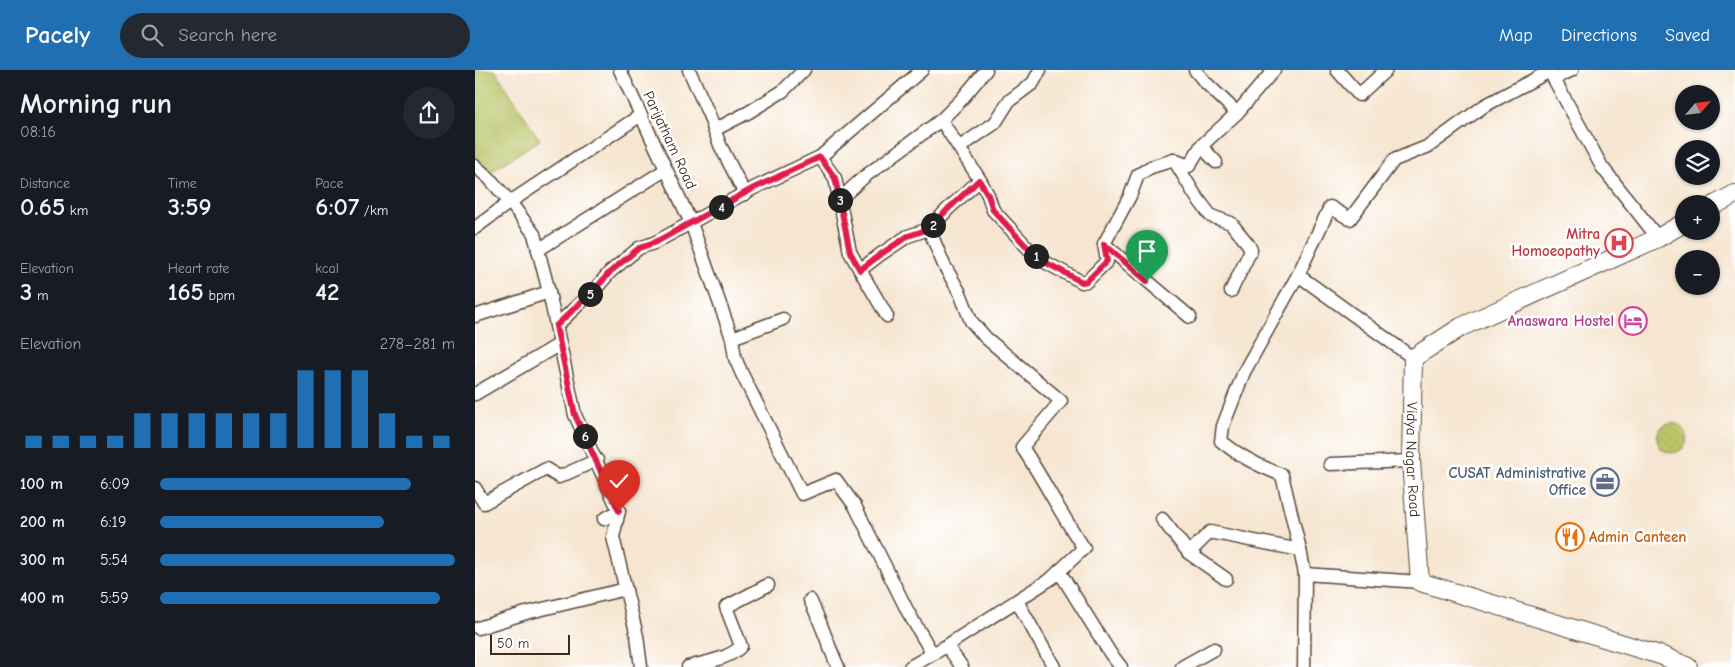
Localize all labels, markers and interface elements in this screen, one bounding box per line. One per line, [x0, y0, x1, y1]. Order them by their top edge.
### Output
search box [120, 13, 470, 58]
text: Pacely [25, 21, 90, 49]
icon: search [138, 21, 166, 49]
text: Search here [178, 24, 277, 46]
text: Map [1499, 25, 1533, 46]
text: Directions [1561, 25, 1637, 46]
text: Saved [1665, 25, 1710, 46]
north arrow [1675, 85, 1720, 130]
map controls [1675, 85, 1720, 295]
button: share [403, 87, 455, 139]
text: Morning run [20, 88, 172, 120]
street label: Parijatham Road [639, 88, 701, 192]
text: 08:16 [20, 123, 56, 141]
button: layers [1675, 140, 1720, 185]
text: Distance [20, 175, 70, 192]
text: Time [168, 175, 197, 192]
text: Pace [315, 175, 344, 192]
pin: 3 [827, 188, 853, 212]
text: 0.65 [20, 192, 65, 221]
text: 3:59 [168, 192, 212, 221]
text: 6:07 [315, 192, 359, 221]
text: 3 [837, 192, 844, 209]
pin: 4 [709, 194, 733, 220]
button: + [1675, 195, 1720, 240]
text: 4 [718, 199, 725, 216]
text: km [65, 202, 88, 219]
text: /km [359, 202, 388, 219]
pin: 2 [921, 212, 945, 238]
text: 2 [930, 217, 937, 234]
place label: Mitra Homoeopathy [1512, 225, 1600, 260]
hospital icon: Mitra Homoeopathy [1604, 228, 1634, 258]
pin [1126, 230, 1168, 281]
icon: arrive [1133, 237, 1161, 265]
pin: 1 [1023, 244, 1049, 268]
text: 1 [1034, 248, 1039, 265]
button: − [1675, 250, 1720, 295]
text: Elevation [20, 260, 74, 277]
text: Heart rate [168, 260, 229, 277]
text: kcal [315, 260, 339, 277]
text: 3 [20, 277, 32, 306]
text: 165 [168, 277, 204, 306]
text: 42 [315, 277, 340, 306]
pin: 5 [577, 282, 603, 306]
text: 5 [587, 286, 594, 303]
text: m [32, 287, 49, 304]
text: bpm [204, 287, 235, 304]
hotel icon: Anaswara Hostel [1618, 306, 1648, 336]
place label: Anaswara Hostel [1508, 312, 1614, 330]
text: Elevation [20, 335, 81, 353]
text: 278–281 m [380, 335, 455, 353]
street label: Vidya Nagar Road [1402, 402, 1424, 518]
pin: 6 [573, 424, 597, 448]
text: 6 [582, 428, 589, 445]
pin [598, 460, 640, 511]
place label: CUSAT Administrative Office [1449, 464, 1586, 499]
icon: check [605, 467, 633, 495]
office icon: CUSAT Administrative Office [1590, 467, 1620, 497]
text: 100 m [20, 475, 63, 493]
text: 6:09 [100, 475, 130, 493]
text: 200 m [20, 513, 65, 531]
text: 6:19 [100, 513, 126, 531]
restaurant icon: Admin Canteen [1555, 522, 1585, 552]
place label: Admin Canteen [1589, 528, 1686, 546]
text: 300 m [20, 551, 65, 569]
text: 5:54 [100, 551, 128, 569]
text: 400 m [20, 589, 64, 607]
text: 5:59 [100, 589, 129, 607]
scale bar [490, 632, 570, 655]
text: 50 m [497, 635, 529, 652]

